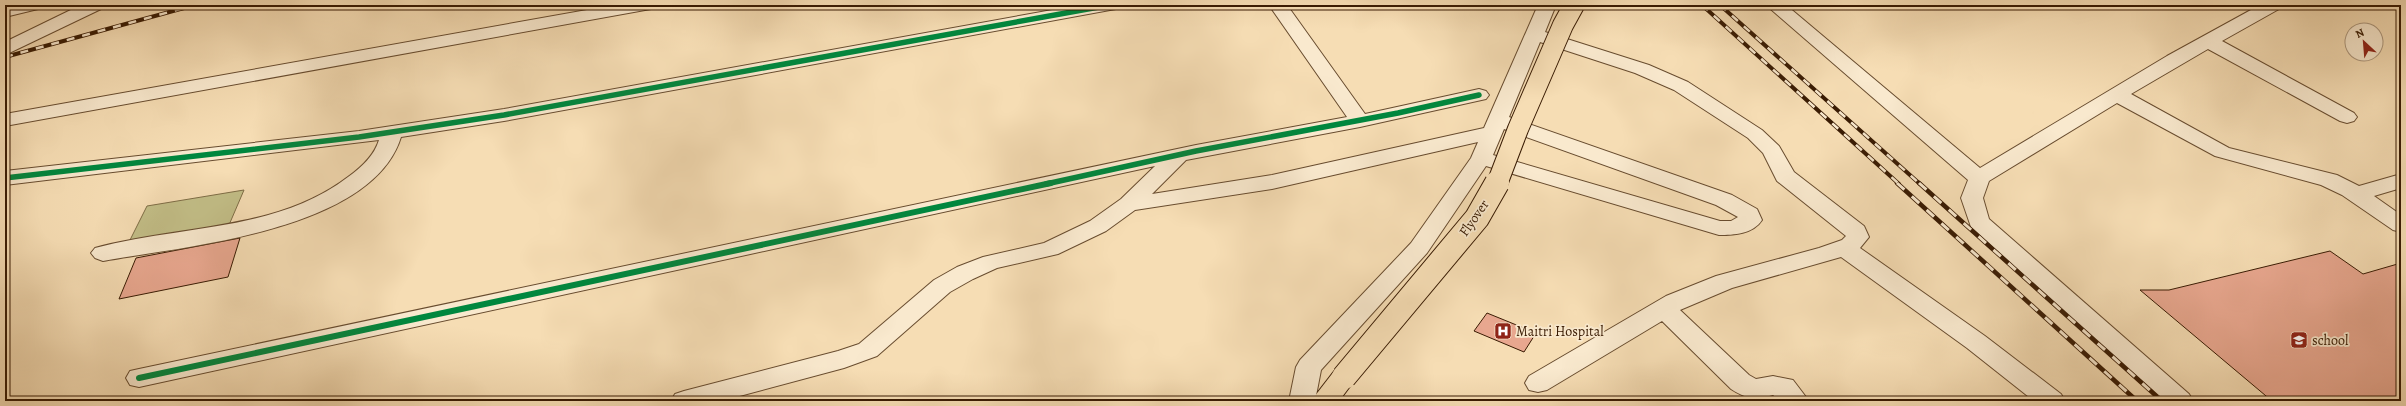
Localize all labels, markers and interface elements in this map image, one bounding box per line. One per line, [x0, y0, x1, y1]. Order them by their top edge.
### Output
north arrow [2344, 22, 2384, 62]
text: N [2353, 25, 2367, 42]
street label: Flyover [1454, 195, 1494, 240]
hospital icon: Maitri Hospital [1493, 321, 1513, 341]
place label: Maitri Hospital [1516, 322, 1604, 341]
school or university icon: school [2289, 330, 2309, 350]
place label: school [2312, 331, 2349, 350]

